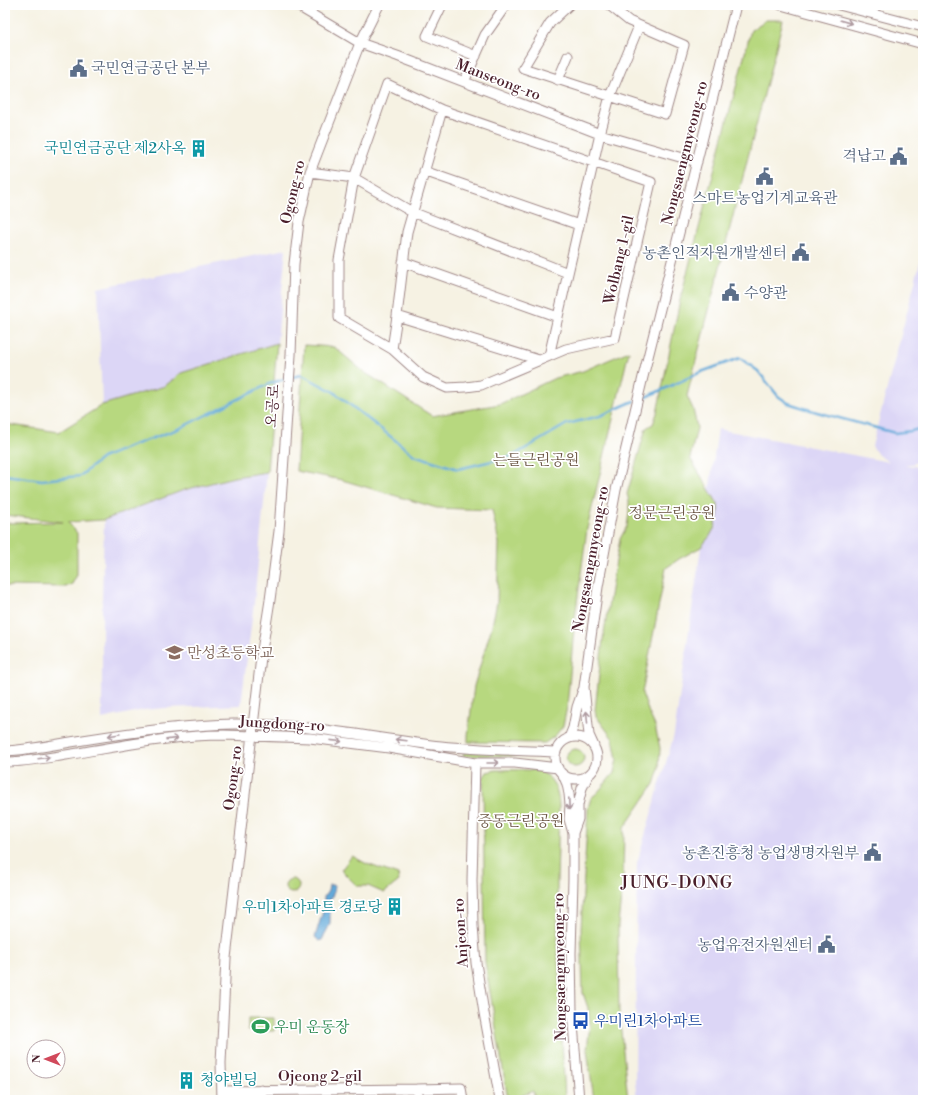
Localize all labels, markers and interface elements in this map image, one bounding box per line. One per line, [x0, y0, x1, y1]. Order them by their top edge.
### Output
one-way arrow [839, 19, 852, 27]
street label: Manseong-ro [453, 55, 543, 105]
public building icon: 국민연금공단 본부 [68, 58, 88, 78]
place label: 국민연금공단 본부 [91, 59, 211, 78]
street label: Nongsaengmyeong-ro [658, 79, 712, 227]
building icon: 국민연금공단 제2사옥 [189, 138, 209, 158]
place label: 국민연금공단 제2사옥 [44, 139, 186, 158]
public building icon: 격납고 [889, 146, 909, 166]
place label: 격납고 [843, 147, 886, 166]
street label: Ogong-ro [276, 158, 310, 226]
public building icon: 스마트농업기계교육관 [755, 167, 775, 187]
place label: 스마트농업기계교육관 [693, 189, 838, 208]
street label: Wolbang 1-gil [599, 213, 639, 307]
public building icon: 농촌인적자원개발센터 [790, 243, 810, 263]
place label: 농촌인적자원개발센터 [642, 244, 787, 263]
public building icon: 수양관 [721, 283, 741, 303]
place label: 수양관 [744, 284, 788, 303]
street label: 오공로 [262, 383, 284, 428]
park label: 는들근린공원 [493, 451, 579, 470]
street label: Nongsaengmyeong-ro [569, 484, 613, 634]
park label: 정문근린공원 [629, 504, 715, 523]
school or university icon: 만성초등학교 [164, 643, 184, 663]
place label: 만성초등학교 [187, 644, 274, 663]
one-way arrow [583, 711, 590, 724]
street label: Jungdong-ro [238, 712, 325, 736]
one-way arrow [108, 732, 121, 740]
one-way arrow [165, 736, 178, 743]
one-way arrow [395, 736, 408, 744]
one-way arrow [329, 737, 342, 745]
street label: Ogong-ro [220, 744, 246, 812]
one-way arrow [37, 754, 50, 762]
one-way arrow [486, 759, 499, 767]
one-way arrow [566, 797, 573, 810]
park label: 중동근린공원 [478, 812, 564, 831]
public building icon: 농촌진흥청 농업생명자원부 [862, 843, 882, 863]
place label: 농촌진흥청 농업생명자원부 [682, 844, 859, 863]
district label: JUNG-DONG [620, 872, 733, 894]
street label: Nongsaengmyeong-ro [549, 893, 571, 1041]
building icon: 우미1차아파트 경로당 [385, 897, 405, 917]
place label: 우미1차아파트 경로당 [242, 898, 383, 917]
street label: Anjeon-ro [449, 898, 473, 969]
public building icon: 농업유전자원센터 [816, 935, 836, 955]
place label: 농업유전자원센터 [697, 936, 813, 955]
bus stop icon: 우미린1차아파트 [571, 1011, 591, 1031]
place label: 우미린1차아파트 [594, 1012, 702, 1031]
sports icon: 우미 운동장 [251, 1017, 271, 1037]
place label: 우미 운동장 [274, 1018, 350, 1037]
north arrow [26, 1039, 66, 1079]
text: N [30, 1054, 44, 1063]
street label: Ojeong 2-gil [278, 1067, 363, 1086]
building icon: 청야빌딩 [177, 1070, 197, 1090]
place label: 청야빌딩 [200, 1071, 258, 1090]

